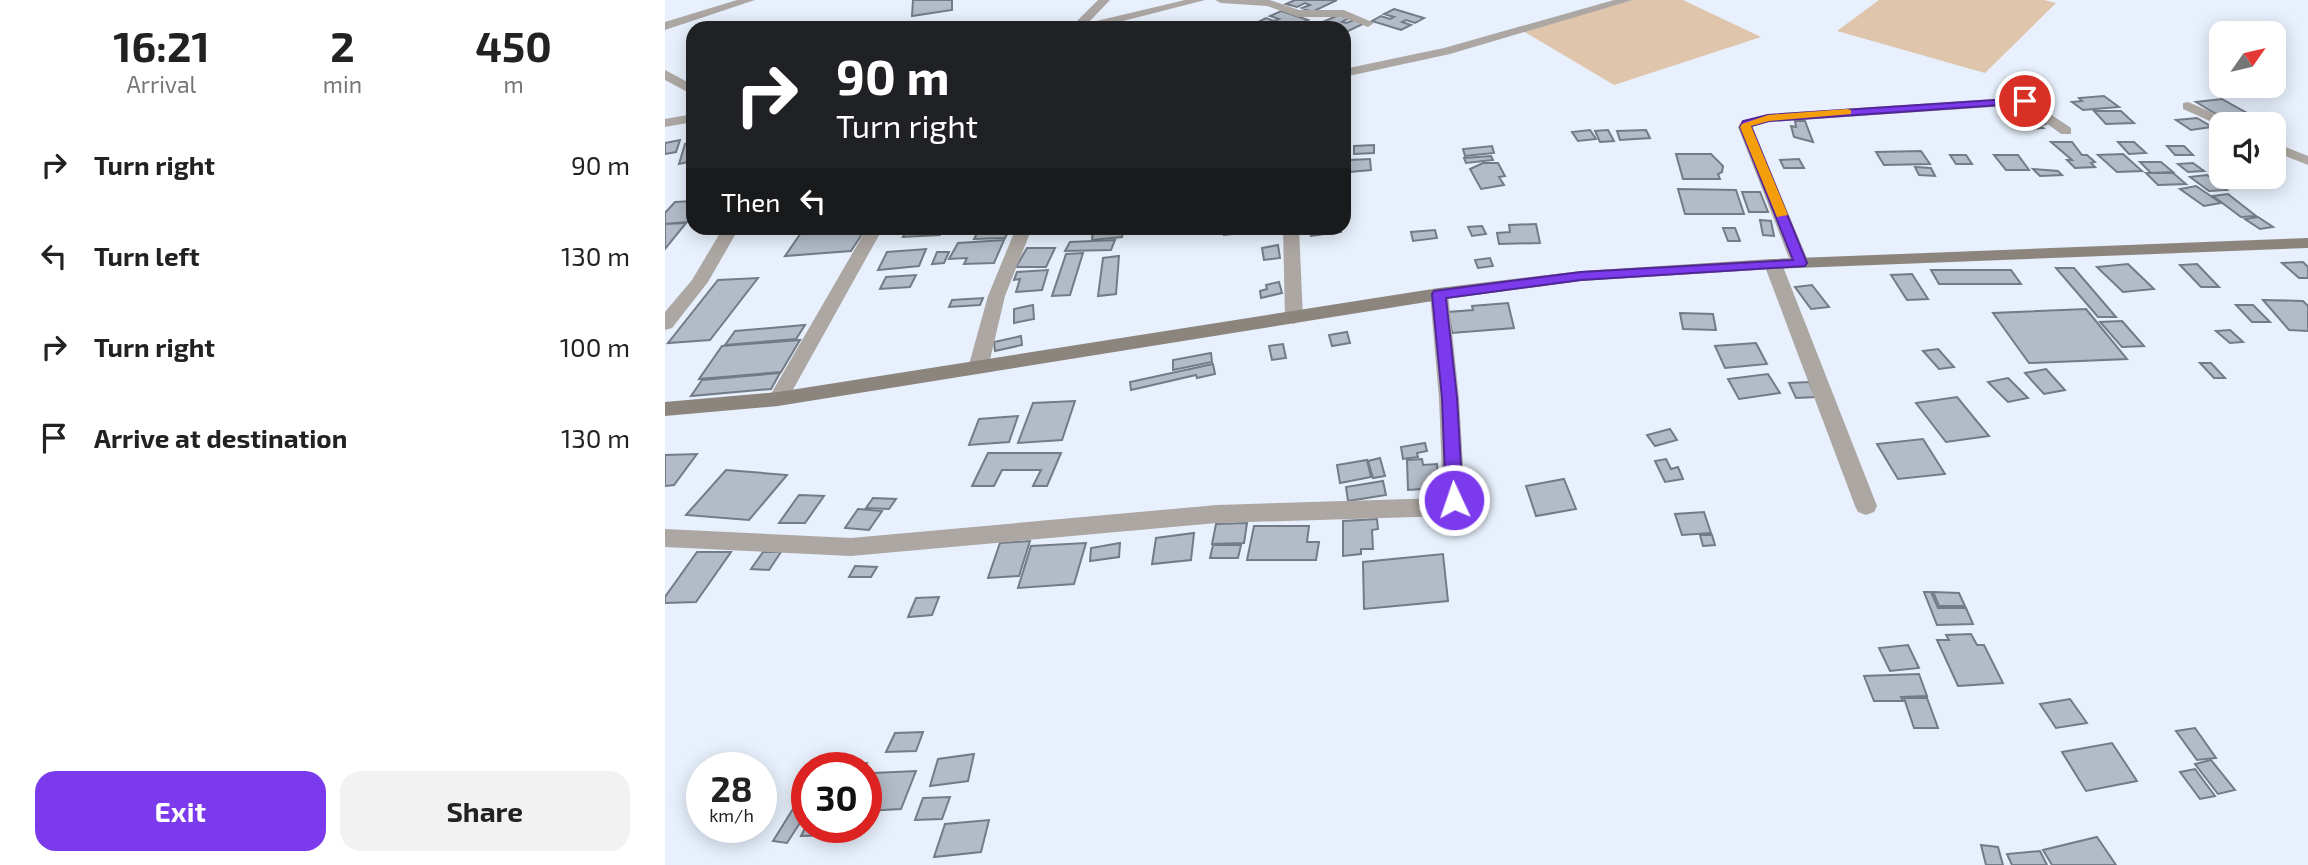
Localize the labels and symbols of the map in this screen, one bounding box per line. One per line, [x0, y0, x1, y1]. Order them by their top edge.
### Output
north arrow [2209, 21, 2285, 98]
pin [1995, 71, 2055, 131]
position arrow [1417, 463, 1491, 537]
speed limit sign: 30 [791, 752, 882, 843]

